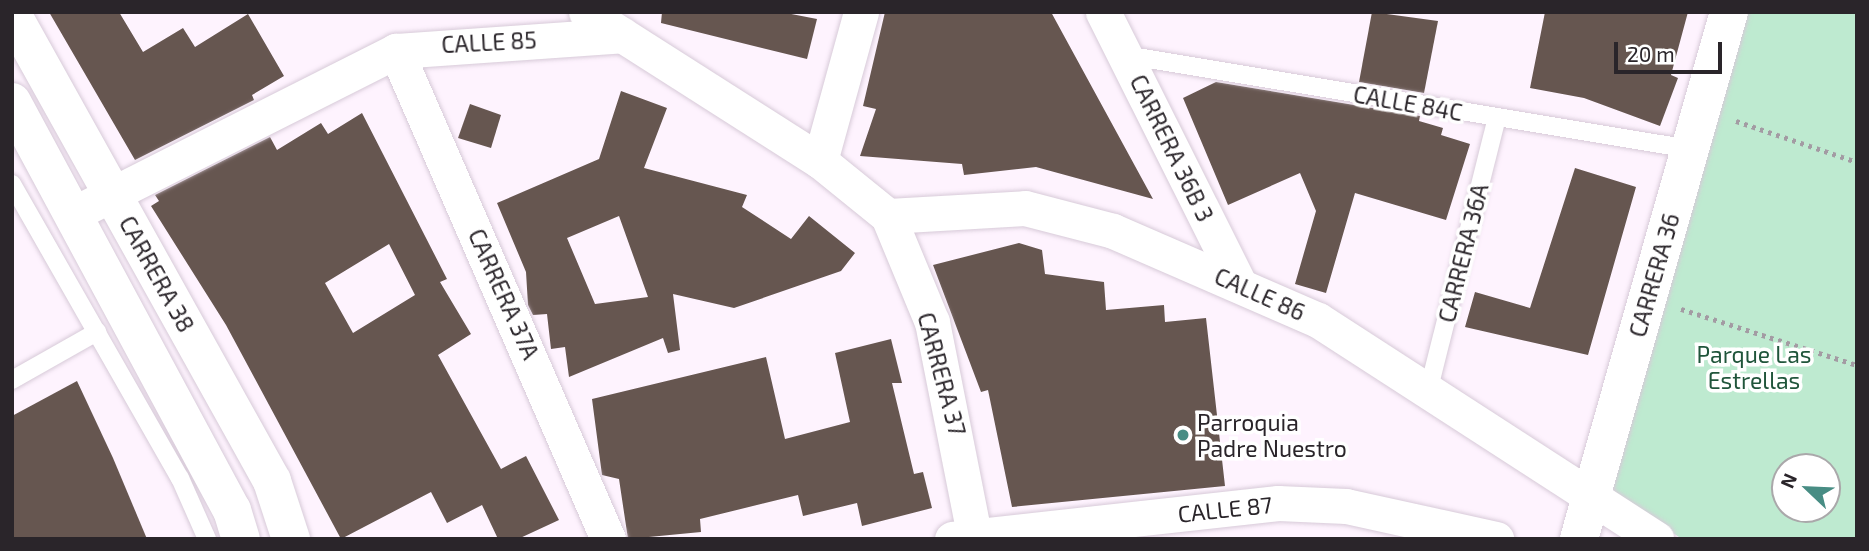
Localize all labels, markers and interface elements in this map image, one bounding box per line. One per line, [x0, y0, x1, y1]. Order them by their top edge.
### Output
street label: CALLE 85 [441, 26, 537, 58]
scale bar [1617, 28, 1726, 72]
text: 20 m [1627, 41, 1675, 66]
street label: CARRERA 36B 3 [1124, 70, 1220, 226]
street label: CALLE 84C [1351, 80, 1465, 126]
street label: CARRERA 36A [1432, 180, 1494, 326]
street label: CARRERA 36 [1623, 210, 1685, 340]
street label: CARRERA 38 [114, 211, 200, 337]
street label: CARRERA 37A [463, 224, 545, 364]
street label: CALLE 86 [1210, 262, 1310, 326]
street label: CARRERA 37 [912, 309, 972, 439]
park label: Parque Las Estrellas [1697, 340, 1811, 394]
place label: Parroquia Padre Nuestro [1197, 408, 1347, 462]
marker: Parroquia Padre Nuestro [1175, 427, 1191, 443]
north arrow [1771, 453, 1841, 523]
text: N [1775, 470, 1801, 491]
street label: CALLE 87 [1176, 490, 1274, 528]

